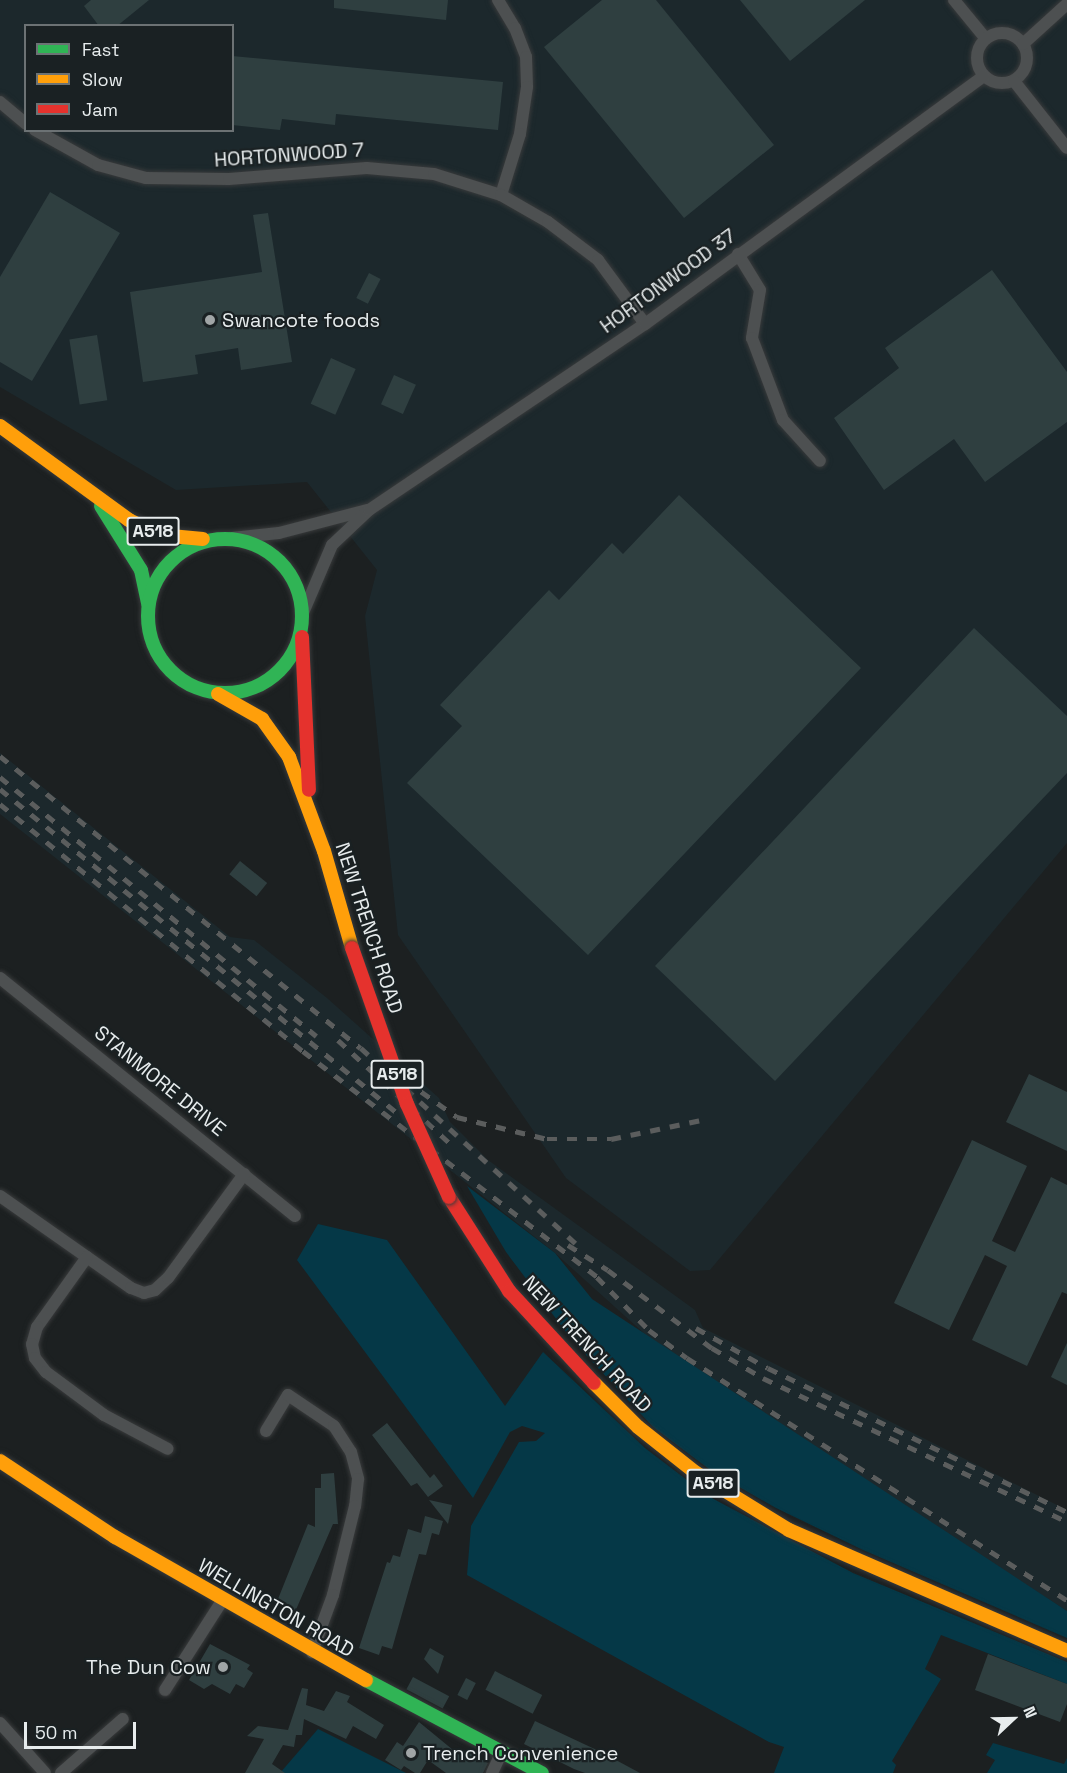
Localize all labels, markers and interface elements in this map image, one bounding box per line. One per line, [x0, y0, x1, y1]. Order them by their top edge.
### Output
legend [24, 24, 234, 132]
text: Fast [82, 38, 119, 61]
text: Slow [82, 68, 123, 91]
text: Jam [82, 98, 118, 121]
street label: HORTONWOOD 7 [213, 138, 365, 172]
street label: HORTONWOOD 37 [595, 224, 741, 338]
place label: Swancote foods [222, 308, 380, 332]
marker: Swancote foods [203, 313, 217, 327]
road number: A518 [126, 516, 180, 546]
street label: NEW TRENCH ROAD [330, 839, 408, 1017]
street label: STANMORE DRIVE [90, 1021, 230, 1141]
road number: A518 [370, 1059, 424, 1089]
street label: NEW TRENCH ROAD [517, 1270, 657, 1418]
road number: A518 [686, 1468, 740, 1498]
street label: WELLINGTON ROAD [194, 1554, 358, 1662]
place label: The Dun Cow [86, 1655, 211, 1679]
marker: The Dun Cow [216, 1660, 230, 1674]
north arrow [983, 1689, 1043, 1749]
text: N [1018, 1703, 1042, 1721]
scale bar [27, 1710, 140, 1748]
text: 50 m [35, 1721, 77, 1744]
place label: Trench Convenience [423, 1741, 618, 1765]
marker: Trench Convenience [404, 1746, 418, 1760]

